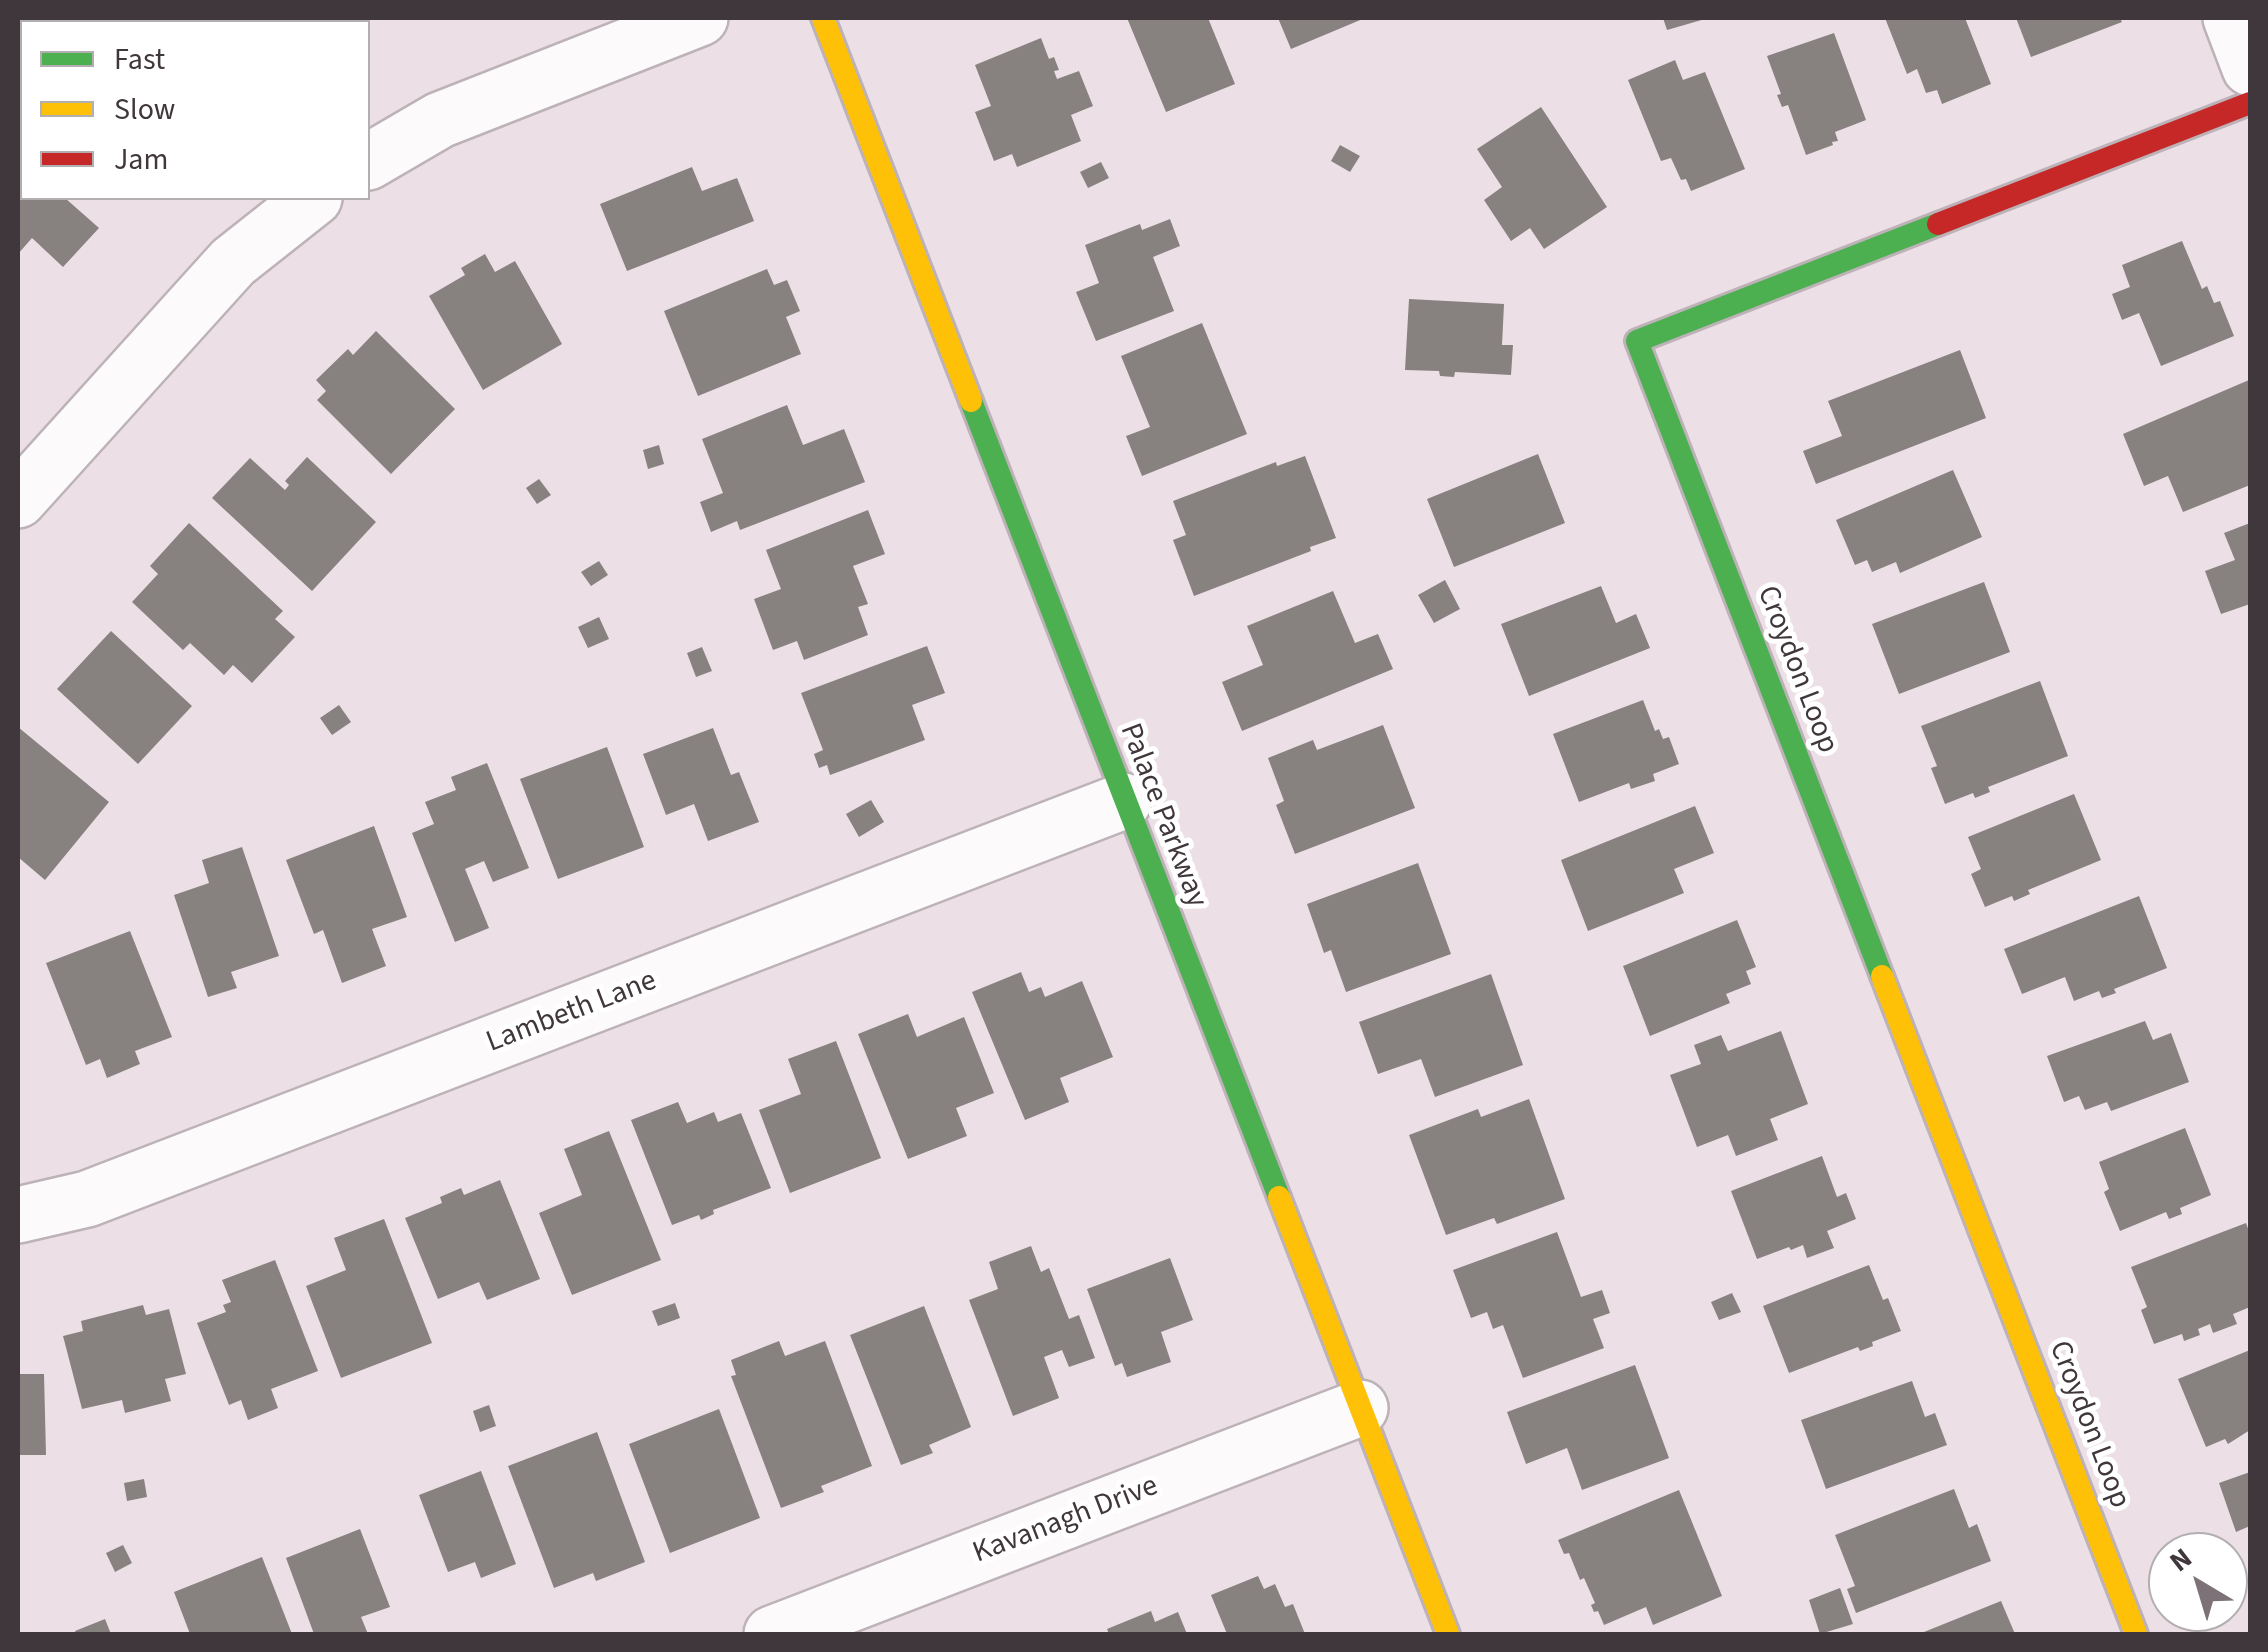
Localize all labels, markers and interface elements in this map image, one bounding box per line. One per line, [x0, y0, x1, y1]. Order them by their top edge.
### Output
legend [20, 20, 370, 200]
text: Fast [114, 38, 165, 81]
text: Slow [114, 88, 175, 131]
text: Jam [114, 138, 168, 181]
street label: Croydon Loop [1748, 581, 1844, 759]
street label: Palace Parkway [1110, 719, 1214, 913]
street label: Lambeth Lane [482, 964, 662, 1062]
street label: Croydon Loop [2040, 1336, 2136, 1514]
street label: Kavanagh Drive [969, 1469, 1163, 1573]
north arrow [2148, 1532, 2248, 1632]
text: N [2161, 1538, 2200, 1581]

